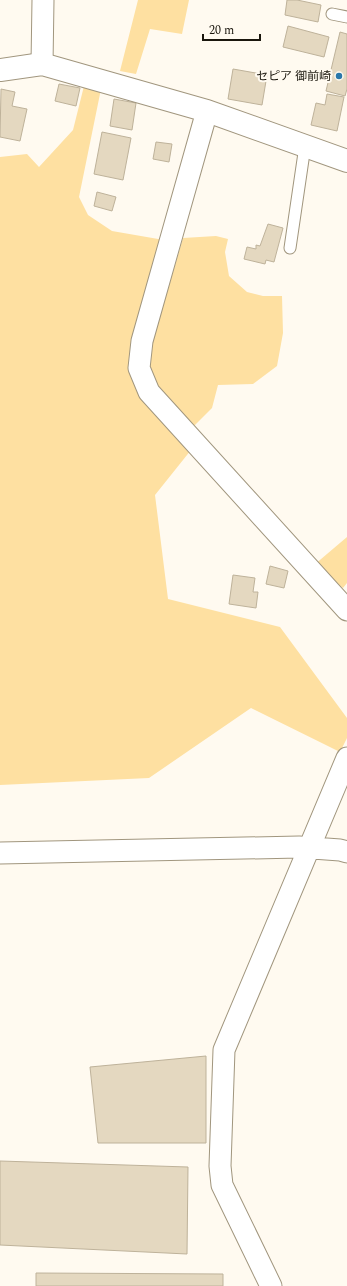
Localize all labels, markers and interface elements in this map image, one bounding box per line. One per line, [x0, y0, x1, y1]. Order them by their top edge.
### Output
scale bar [203, 16, 260, 42]
text: 20 m [209, 21, 234, 40]
place label: セピア 御前崎 [256, 67, 331, 86]
marker: セピア 御前崎 [334, 71, 344, 81]

